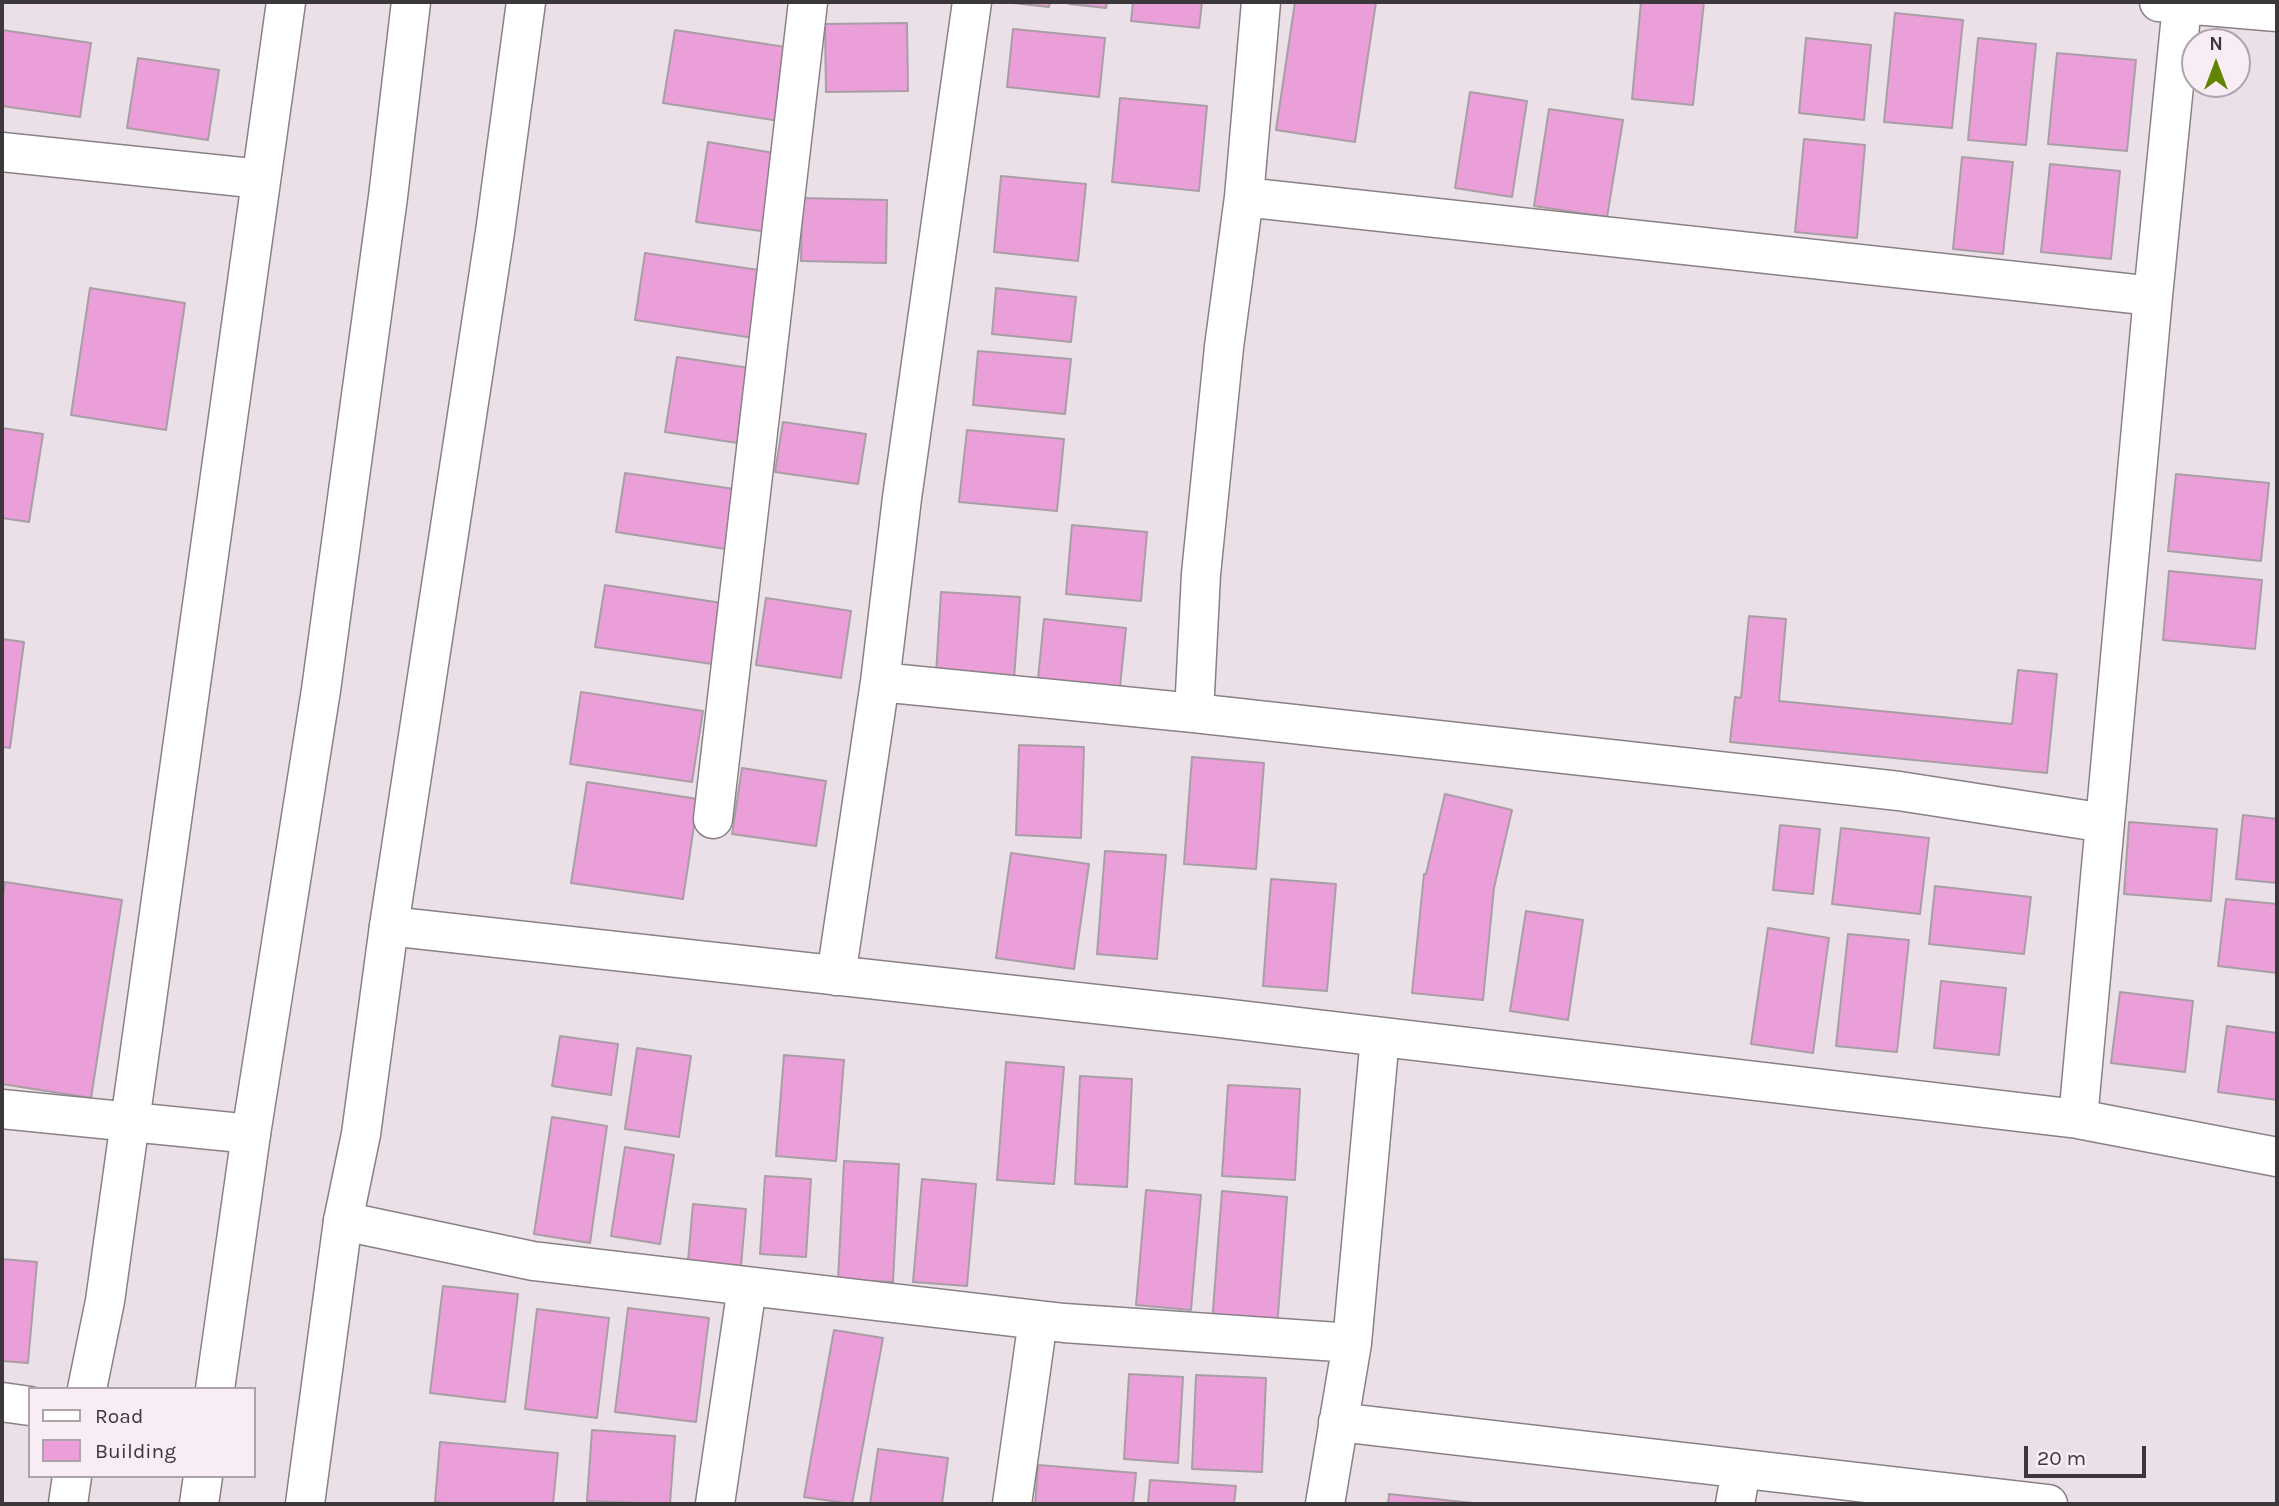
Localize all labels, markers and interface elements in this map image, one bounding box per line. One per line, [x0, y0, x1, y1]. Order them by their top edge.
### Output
north arrow [2181, 28, 2251, 98]
text: N [2209, 33, 2223, 55]
legend [28, 1387, 256, 1478]
text: Road [95, 1404, 143, 1428]
scale bar [2027, 1432, 2150, 1476]
text: Building [95, 1439, 176, 1463]
text: 20 m [2037, 1446, 2086, 1470]

